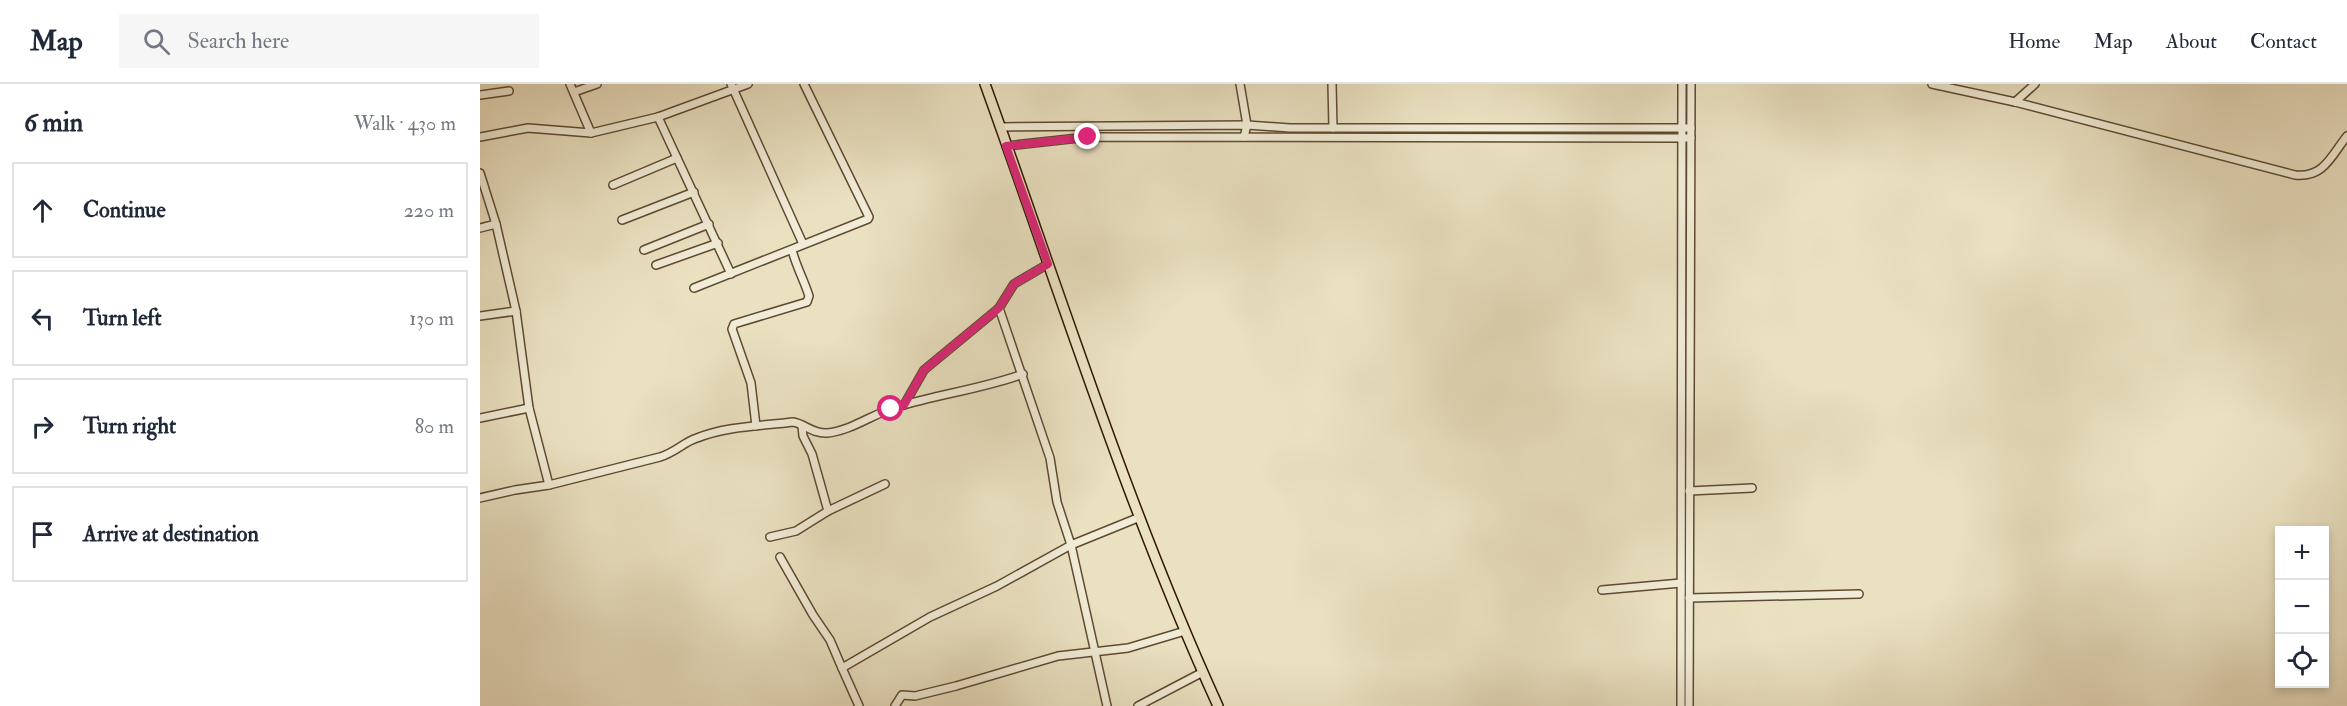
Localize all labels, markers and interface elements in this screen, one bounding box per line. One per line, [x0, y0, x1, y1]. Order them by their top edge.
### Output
search box [119, 14, 539, 68]
text: Map [30, 24, 83, 59]
icon: search [140, 25, 173, 58]
text: Search here [188, 27, 289, 55]
text: Home [2008, 28, 2060, 55]
text: Map [2093, 28, 2133, 55]
text: About [2166, 28, 2217, 55]
text: Contact [2250, 28, 2317, 55]
text: 6 min [24, 107, 83, 139]
text: Walk · 430 m [354, 111, 456, 136]
route end [1074, 123, 1100, 149]
icon: ahead [26, 194, 59, 227]
text: Continue [83, 196, 166, 224]
text: 220 m [404, 198, 454, 223]
icon: left [26, 302, 59, 335]
text: Turn left [83, 304, 162, 332]
text: 130 m [409, 306, 454, 331]
route start [877, 395, 903, 421]
icon: right [26, 410, 59, 443]
text: Turn right [83, 412, 176, 440]
text: 80 m [415, 414, 454, 439]
icon: arrive [26, 518, 59, 551]
text: Arrive at destination [83, 520, 259, 548]
map controls [2275, 526, 2329, 688]
button: + [2275, 526, 2329, 580]
button: − [2275, 580, 2329, 634]
button: locate [2275, 634, 2329, 688]

